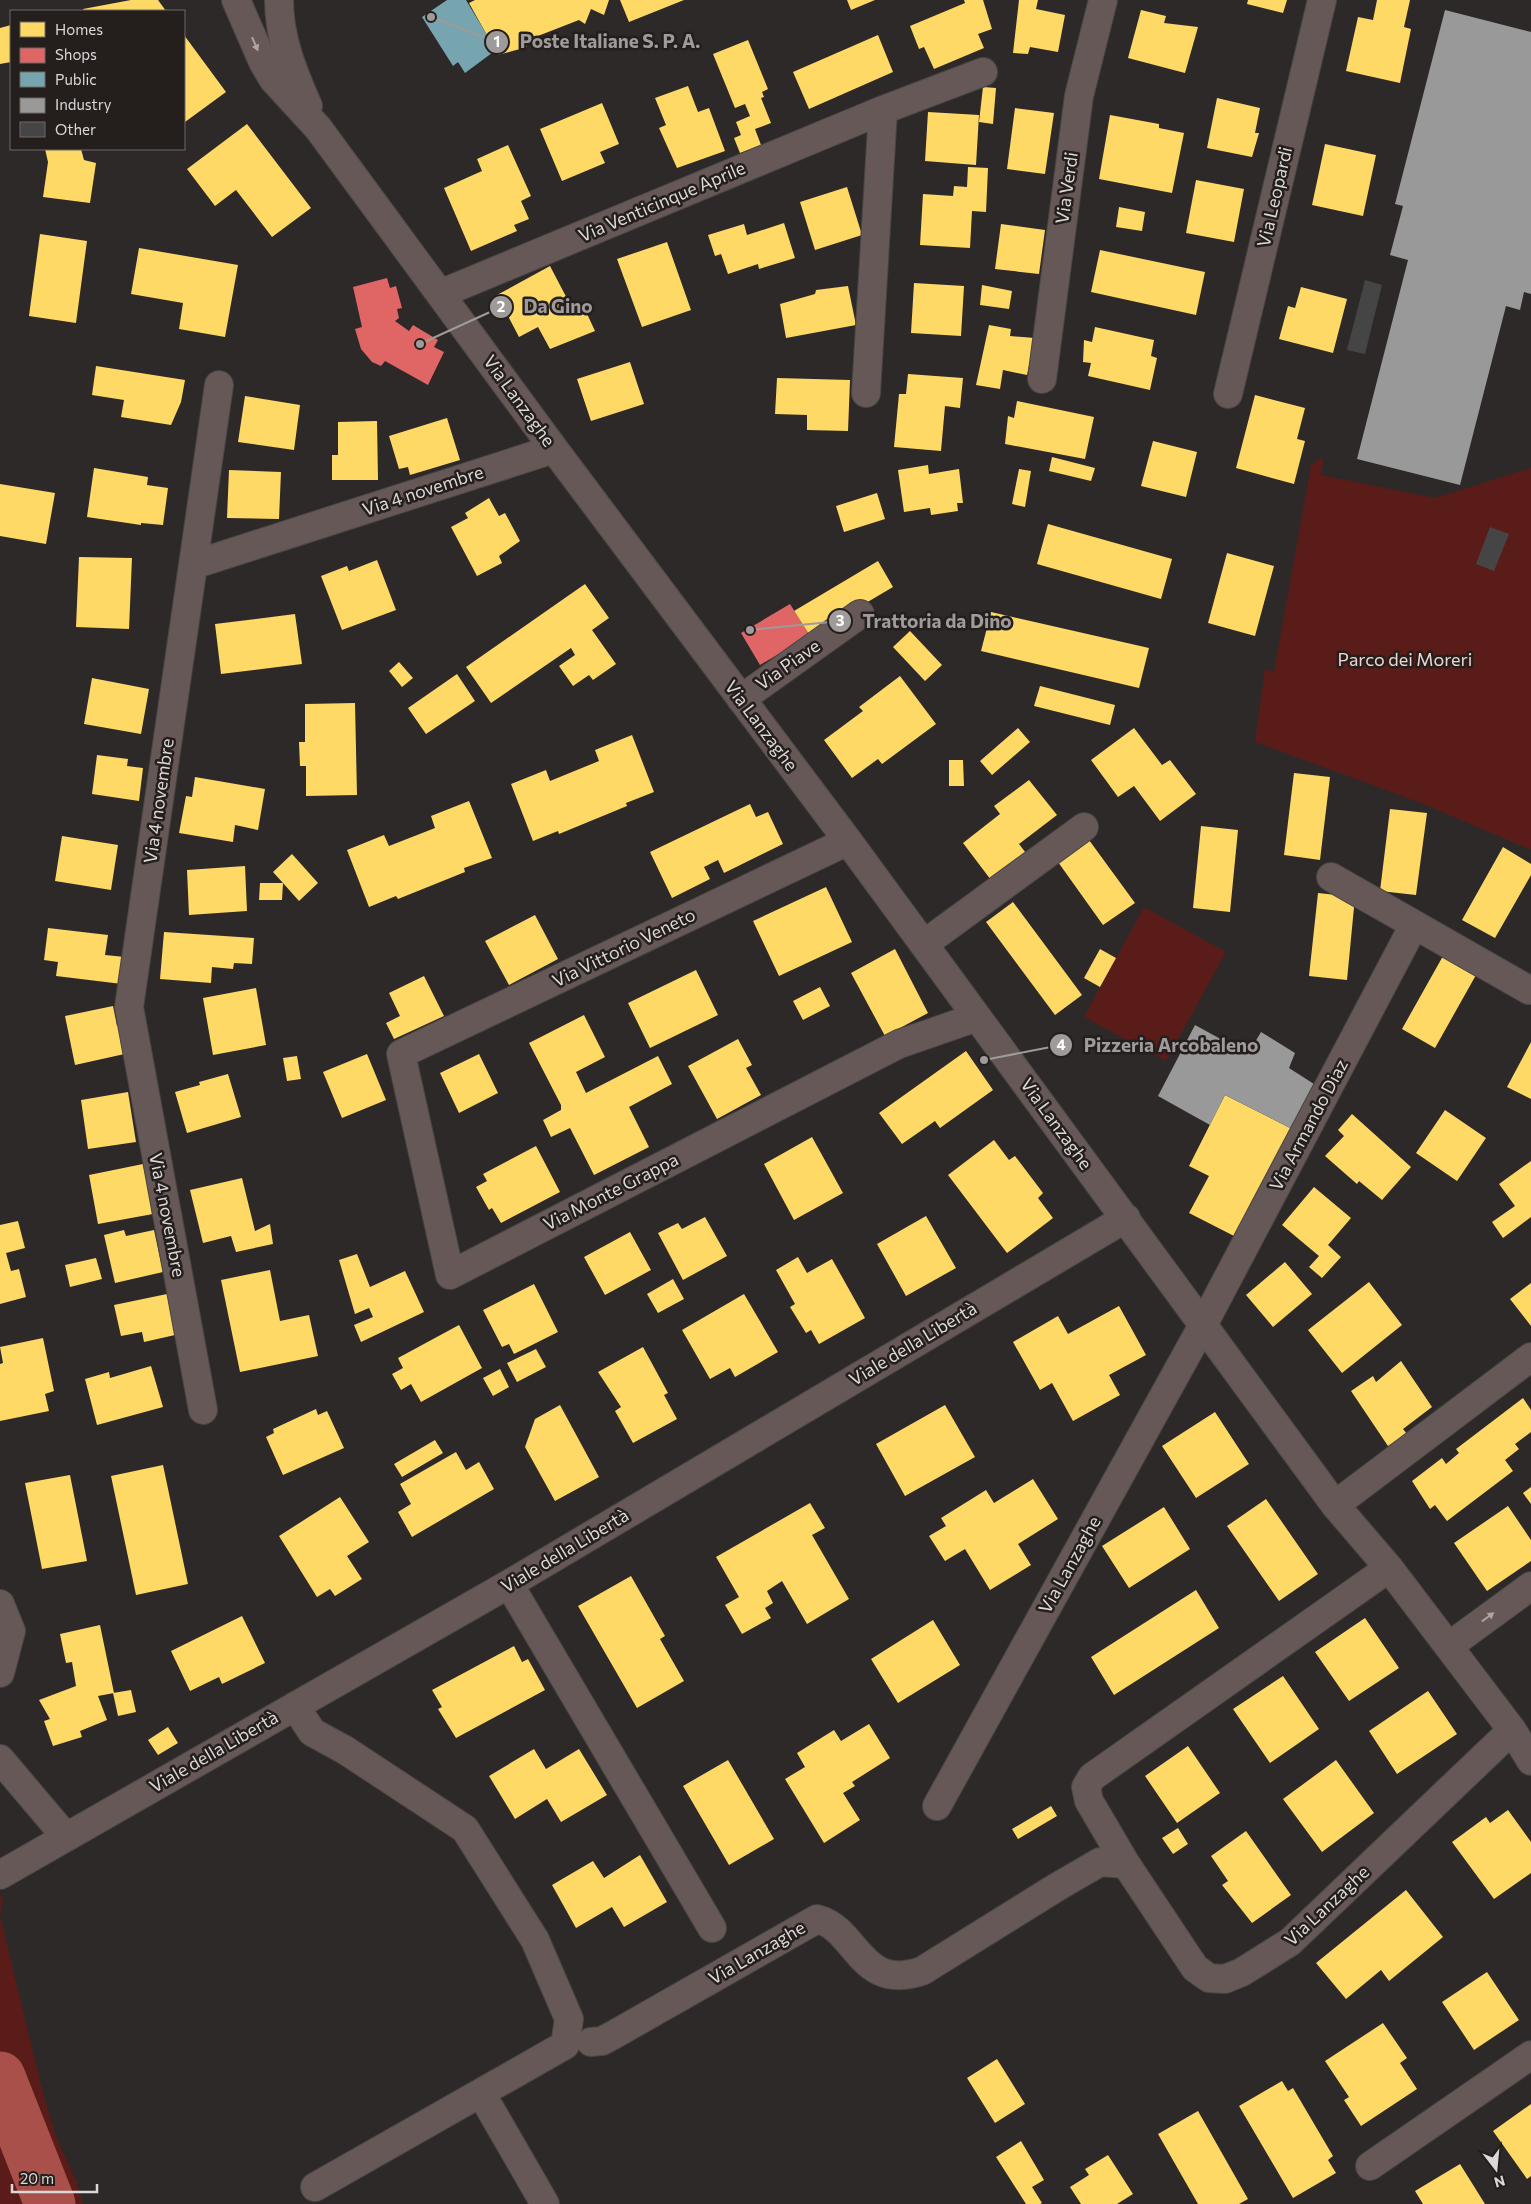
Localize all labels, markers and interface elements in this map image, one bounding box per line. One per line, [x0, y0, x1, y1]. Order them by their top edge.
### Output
legend [10, 10, 185, 150]
text: Homes [55, 20, 103, 38]
callout: Poste Italiane S. P. A. [485, 25, 711, 59]
text: Poste Italiane S. P. A. [520, 29, 700, 52]
text: 1 [494, 32, 500, 50]
one-way arrow [252, 37, 260, 52]
text: Shops [55, 45, 97, 63]
text: Public [55, 70, 97, 88]
text: Industry [55, 95, 112, 113]
text: Other [55, 120, 96, 138]
street label: Via Leopardi [1252, 144, 1296, 249]
street label: Via Verdi [1050, 151, 1082, 225]
street label: Via Venticinque Aprile [575, 156, 748, 246]
callout: Da Gino [489, 290, 603, 324]
text: Da Gino [523, 294, 593, 317]
text: 2 [497, 297, 505, 315]
street label: Via Lanzaghe [479, 350, 560, 450]
street label: Via 4 novembre [359, 460, 486, 520]
callout: Trattoria da Dino [827, 604, 1022, 638]
text: Trattoria da Dino [862, 609, 1012, 632]
text: 3 [836, 611, 845, 629]
street label: Via Piave [751, 634, 824, 694]
park label: Parco dei Moreri [1338, 648, 1472, 670]
street label: Via Lanzaghe [721, 676, 803, 775]
street label: Via 4 novembre [138, 737, 178, 865]
street label: Via Vittorio Veneto [548, 903, 699, 991]
callout: Pizzeria Arcobaleno [1048, 1028, 1268, 1062]
text: Pizzeria Arcobaleno [1084, 1033, 1258, 1056]
text: 4 [1056, 1035, 1066, 1053]
street label: Via Armando Diaz [1264, 1055, 1352, 1194]
street label: Via Lanzaghe [1016, 1073, 1097, 1173]
street label: Via Monte Grappa [539, 1148, 682, 1235]
street label: Via 4 novembre [145, 1151, 191, 1279]
street label: Viale della Libertà [845, 1296, 980, 1390]
street label: Viale della Libertà [497, 1503, 632, 1597]
street label: Via Lanzaghe [1033, 1512, 1105, 1617]
one-way arrow [1481, 1612, 1495, 1622]
street label: Viale della Libertà [145, 1705, 282, 1797]
street label: Via Lanzaghe [1279, 1860, 1373, 1950]
street label: Via Lanzaghe [704, 1916, 809, 1989]
north arrow [1471, 2144, 1521, 2194]
scale bar [12, 2162, 98, 2194]
text: 20 m [20, 2169, 54, 2187]
text: N [1492, 2172, 1507, 2192]

